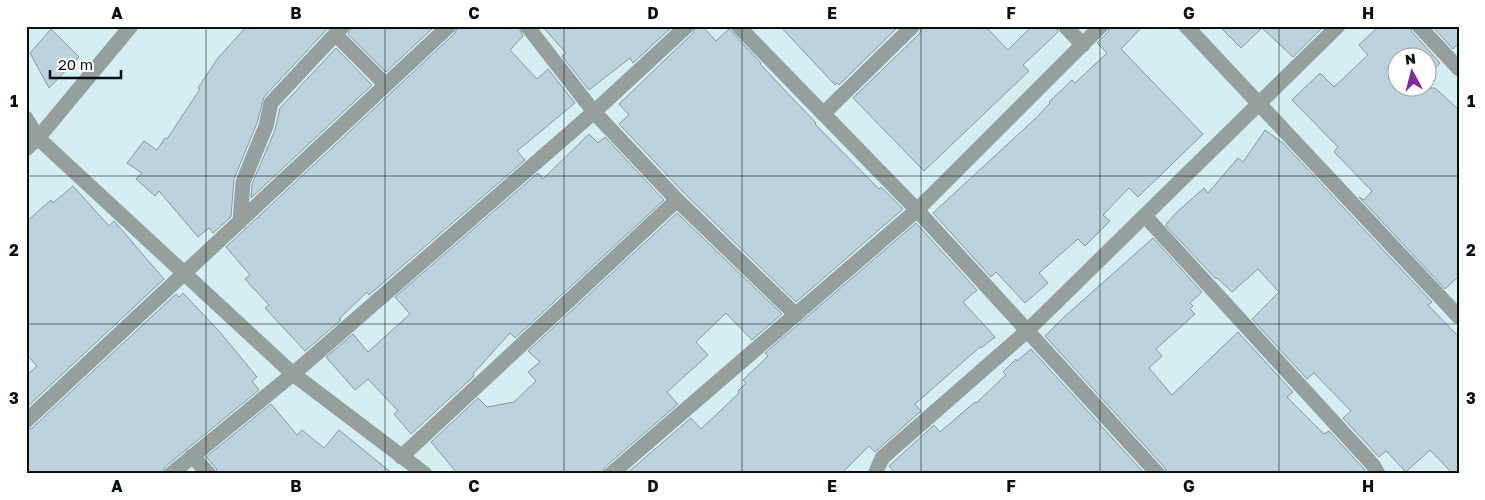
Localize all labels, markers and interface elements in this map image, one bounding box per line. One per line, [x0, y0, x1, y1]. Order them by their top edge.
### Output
text: A [111, 3, 123, 23]
text: B [290, 3, 302, 23]
text: C [468, 3, 480, 23]
text: D [647, 3, 659, 23]
text: E [827, 3, 837, 23]
text: F [1006, 3, 1016, 23]
text: G [1183, 3, 1195, 23]
text: H [1362, 3, 1374, 23]
scale bar [50, 48, 121, 80]
north arrow [1388, 48, 1438, 98]
text: N [1404, 50, 1417, 68]
text: 20 m [58, 55, 93, 73]
text: 1 [10, 91, 18, 111]
text: 1 [1467, 91, 1475, 111]
text: 2 [9, 240, 19, 260]
text: 2 [1466, 240, 1476, 260]
text: 3 [9, 388, 19, 408]
text: 3 [1466, 388, 1476, 408]
text: A [111, 476, 123, 496]
text: B [290, 476, 302, 496]
text: C [468, 476, 480, 496]
text: D [647, 476, 659, 496]
text: E [827, 476, 837, 496]
text: F [1006, 476, 1016, 496]
text: G [1183, 476, 1195, 496]
text: H [1362, 476, 1374, 496]

